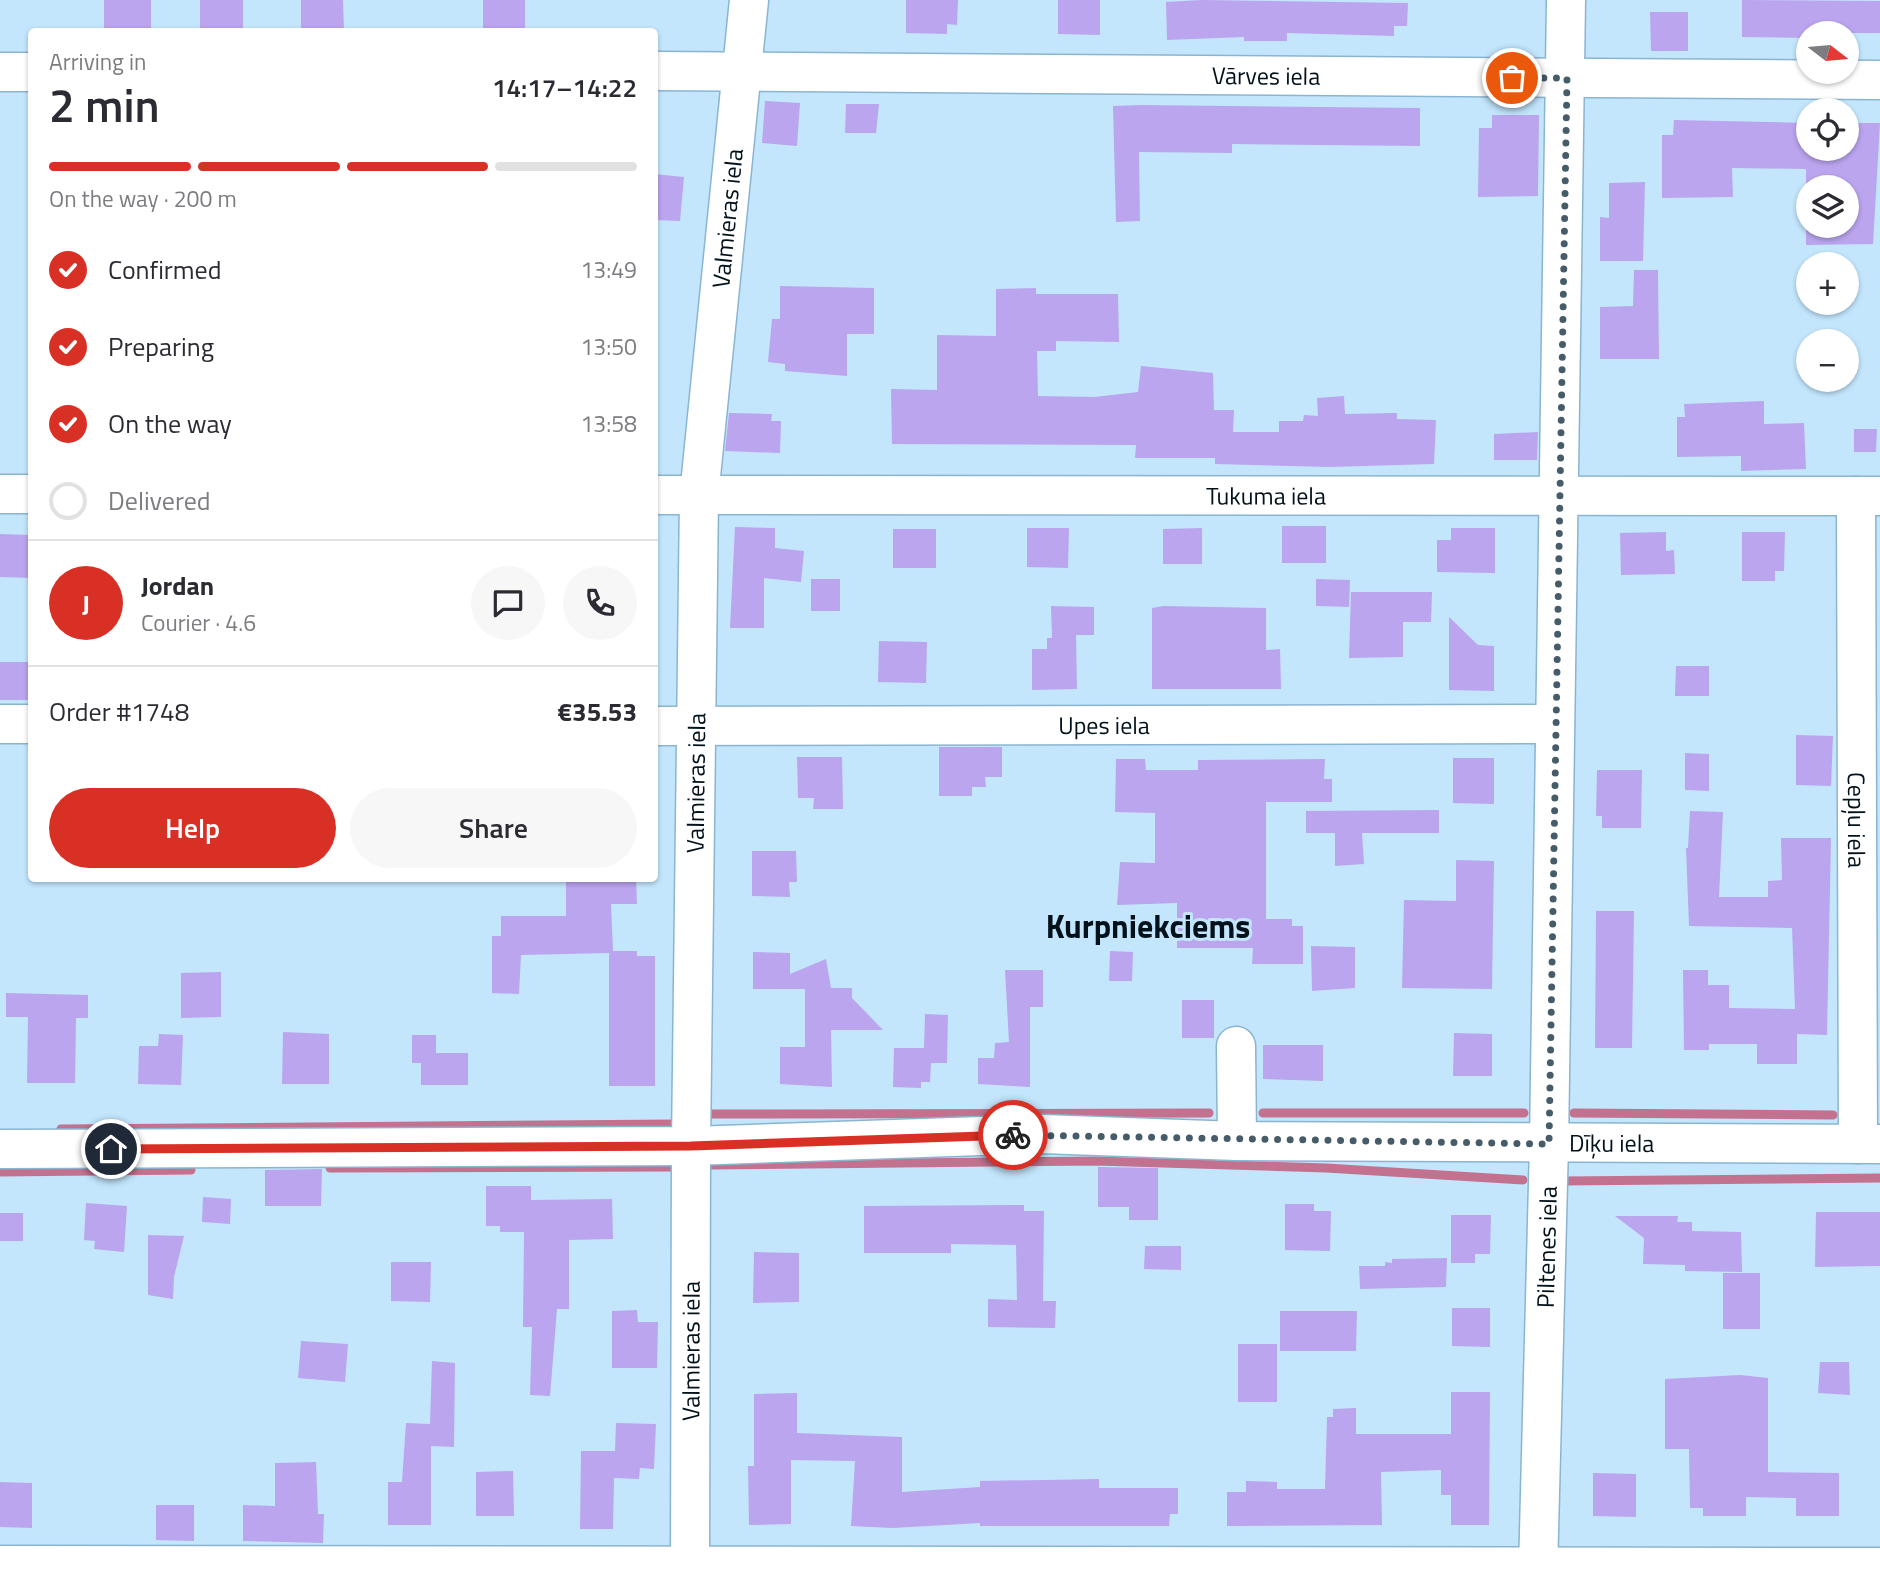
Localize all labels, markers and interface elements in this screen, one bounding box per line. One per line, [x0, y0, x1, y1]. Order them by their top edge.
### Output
north arrow [1796, 21, 1858, 84]
map controls [1796, 21, 1859, 392]
text: Arriving in [49, 44, 146, 79]
pin [1482, 48, 1542, 108]
street label: Vārves iela [1212, 57, 1320, 94]
icon: bag [1493, 59, 1531, 97]
text: 14:17–14:22 [492, 68, 637, 107]
text: 2 min [49, 70, 160, 140]
button: locate [1796, 98, 1859, 161]
street label: Valmieras iela [702, 147, 752, 290]
button: layers [1796, 175, 1859, 238]
text: On the way · 200 m [49, 181, 237, 216]
text: Confirmed [108, 250, 222, 289]
icon: check [49, 251, 87, 289]
text: 13:49 [580, 252, 637, 287]
button: + [1796, 252, 1859, 315]
text: Preparing [108, 327, 214, 366]
icon: check [49, 328, 87, 366]
text: 13:50 [580, 329, 637, 364]
button: − [1796, 329, 1859, 392]
text: On the way [108, 404, 232, 443]
icon: check [49, 405, 87, 443]
text: 13:58 [580, 406, 637, 441]
street label: Tukuma iela [1206, 477, 1326, 514]
text: Delivered [108, 481, 211, 520]
text: Jordan [141, 566, 214, 605]
button: chat [471, 566, 545, 640]
button: phone [563, 566, 637, 640]
text: J [82, 584, 90, 623]
text: Courier · 4.6 [141, 605, 256, 640]
text: Order #1748 [49, 692, 189, 731]
text: €35.53 [558, 692, 637, 731]
street label: Upes iela [1058, 707, 1150, 743]
street label: Valmieras iela [677, 713, 714, 853]
street label: Cepļu iela [1839, 772, 1875, 868]
button: Help [49, 788, 336, 868]
button: Share [350, 788, 637, 868]
district label: Kurpniekciems [1046, 902, 1250, 950]
courier [978, 1100, 1048, 1170]
icon: bike [994, 1116, 1032, 1154]
pin [81, 1119, 141, 1179]
street label: Dīķu iela [1569, 1125, 1654, 1161]
icon: home [92, 1130, 130, 1168]
street label: Piltenes iela [1527, 1186, 1566, 1309]
street label: Valmieras iela [672, 1281, 709, 1421]

